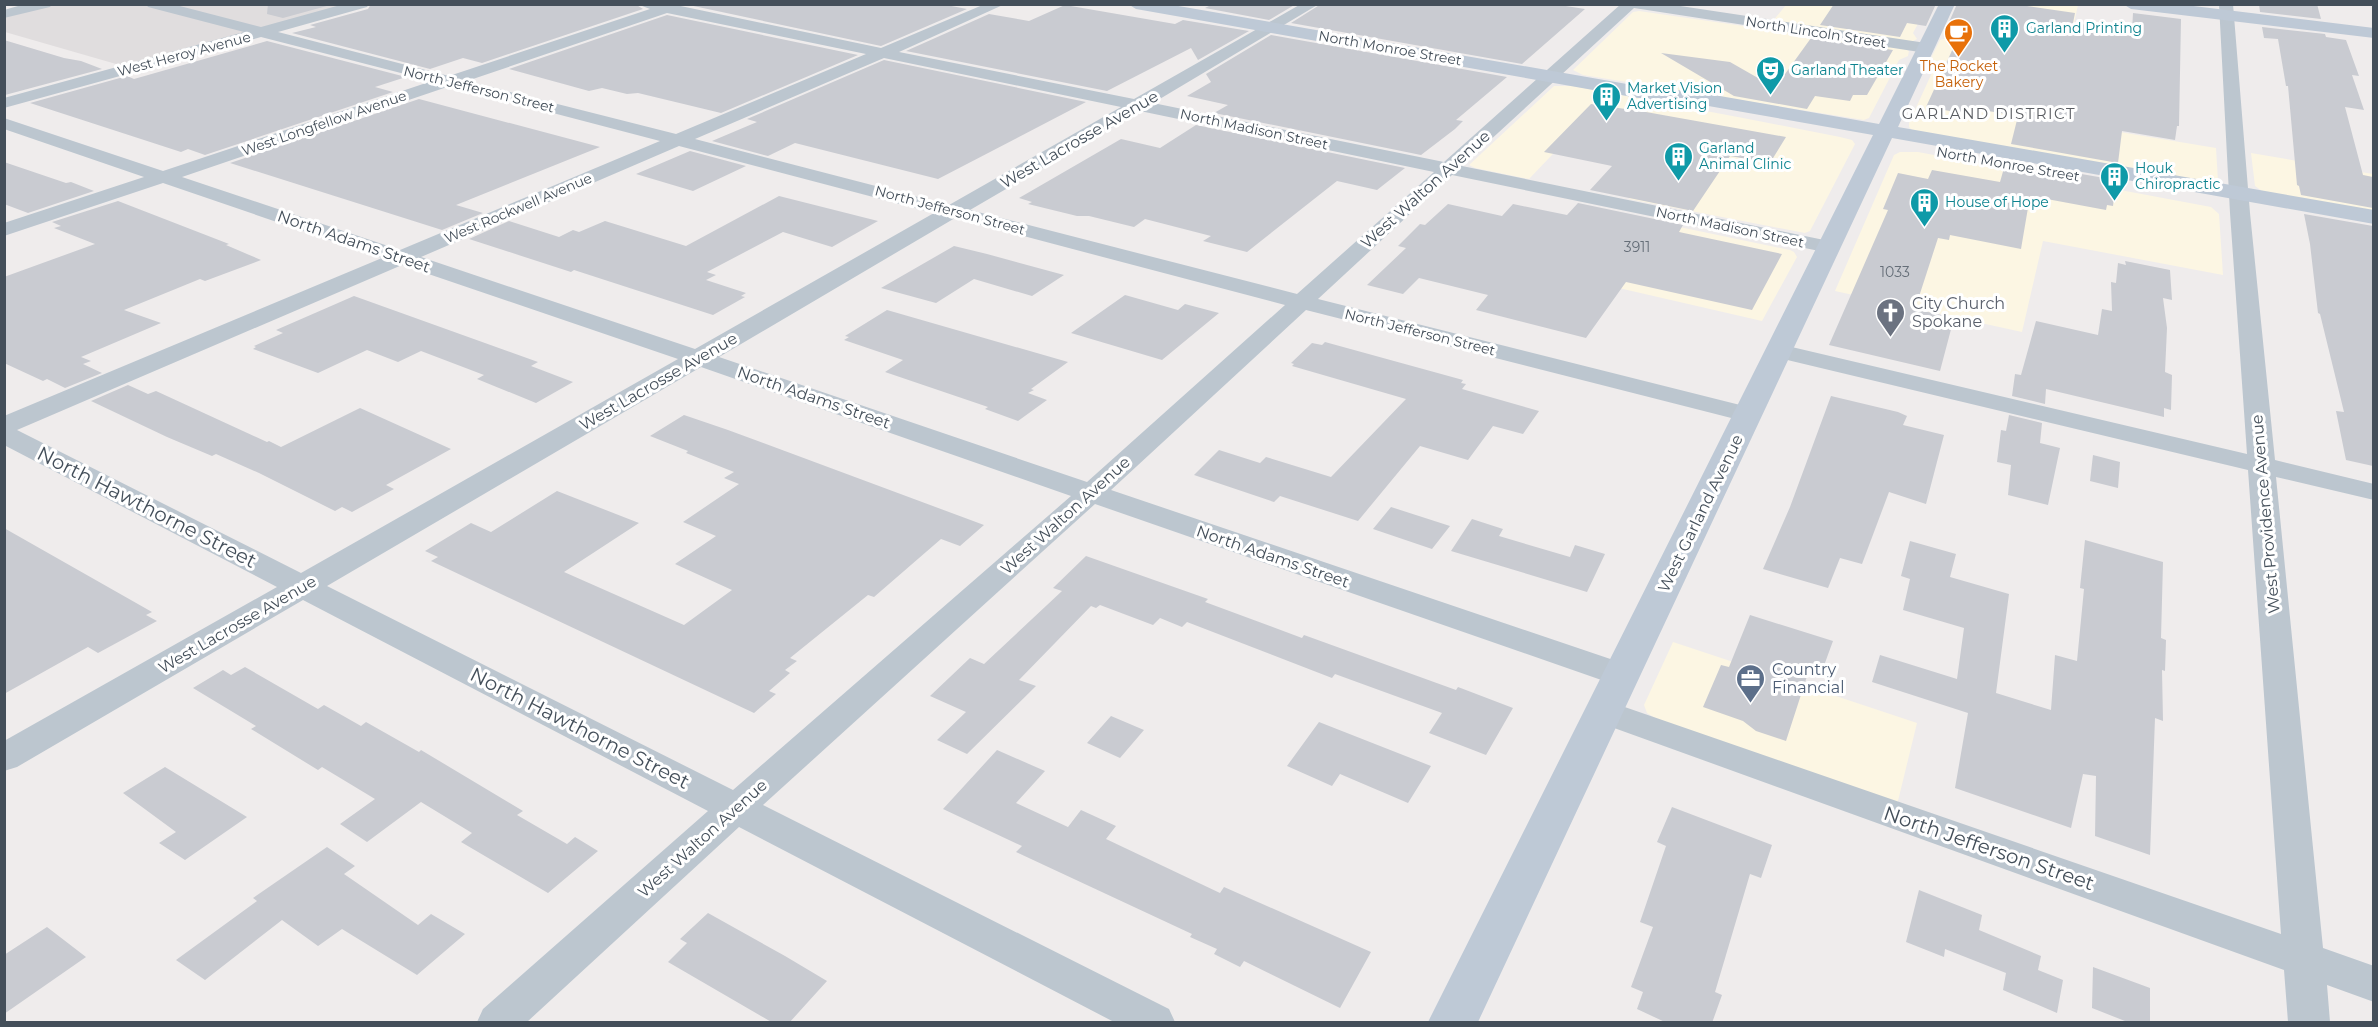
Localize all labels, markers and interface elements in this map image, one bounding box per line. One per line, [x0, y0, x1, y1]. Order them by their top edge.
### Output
street label: North Lincoln Street [1744, 12, 1888, 52]
building icon: Garland Printing [1989, 12, 2021, 54]
cafe icon: The Rocket Bakery [1943, 16, 1975, 58]
place label: Garland Printing [2026, 19, 2142, 37]
street label: North Monroe Street [1317, 27, 1463, 70]
street label: West Heroy Avenue [115, 28, 253, 80]
theatre icon: Garland Theater [1754, 54, 1786, 96]
place label: The Rocket Bakery [1920, 57, 1999, 91]
place label: Garland Theater [1791, 61, 1904, 79]
street label: North Jefferson Street [402, 62, 557, 117]
place label: Market Vision Advertising [1627, 79, 1722, 113]
building icon: Market Vision Advertising [1590, 80, 1622, 122]
street label: West Longfellow Avenue [239, 86, 409, 160]
street label: West Lacrosse Avenue [997, 86, 1162, 192]
district label: GARLAND DISTRICT [1902, 104, 2076, 123]
street label: North Madison Street [1178, 105, 1330, 154]
street label: West Walton Avenue [1357, 126, 1494, 252]
place label: Garland Animal Clinic [1699, 139, 1792, 173]
building icon: Garland Animal Clinic [1662, 140, 1694, 182]
street label: North Monroe Street [1935, 143, 2081, 186]
place label: Houk Chiropractic [2135, 159, 2221, 193]
building icon: Houk Chiropractic [2098, 160, 2130, 202]
street label: West Rockwell Avenue [441, 169, 595, 247]
street label: North Jefferson Street [873, 181, 1027, 239]
building icon: House of Hope [1908, 186, 1940, 228]
place label: House of Hope [1945, 193, 2049, 211]
street label: North Madison Street [1654, 203, 1806, 252]
street label: North Adams Street [275, 206, 433, 277]
house number: 3911 [1624, 238, 1650, 256]
house number: 1033 [1880, 263, 1910, 281]
place label: City Church Spokane [1912, 294, 2005, 331]
church icon: City Church Spokane [1875, 296, 1907, 338]
street label: North Jefferson Street [1343, 305, 1498, 360]
street label: West Lacrosse Avenue [576, 328, 741, 434]
street label: North Adams Street [735, 362, 893, 433]
street label: West Providence Avenue [2247, 414, 2284, 614]
street label: West Garland Avenue [1654, 431, 1747, 595]
street label: North Hawthorne Street [33, 441, 261, 573]
street label: West Walton Avenue [997, 452, 1134, 578]
street label: North Adams Street [1194, 521, 1352, 592]
street label: West Lacrosse Avenue [155, 571, 320, 677]
place label: Country Financial [1772, 660, 1844, 697]
street label: North Hawthorne Street [466, 662, 694, 794]
office icon: Country Financial [1735, 662, 1767, 704]
street label: West Walton Avenue [634, 775, 771, 901]
street label: North Jefferson Street [1881, 801, 2097, 895]

